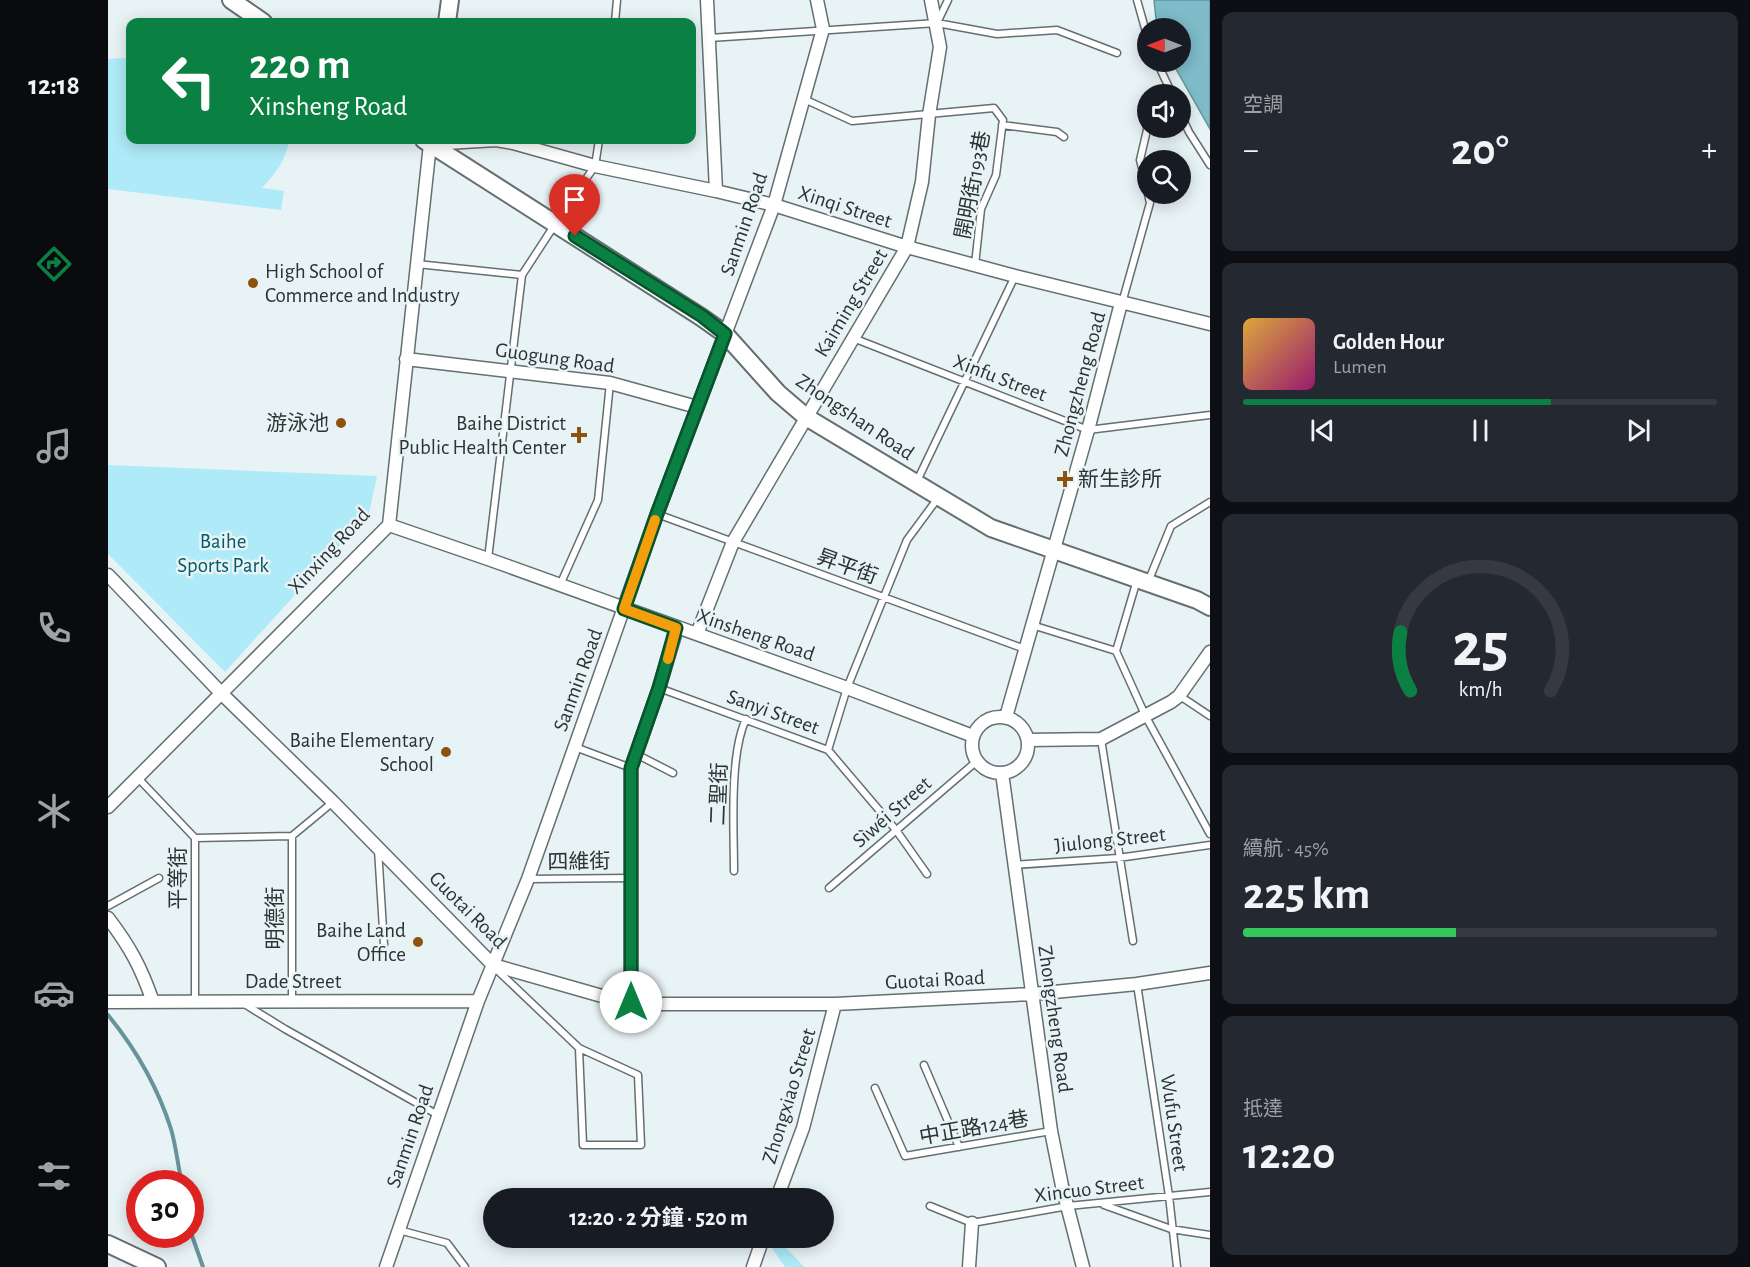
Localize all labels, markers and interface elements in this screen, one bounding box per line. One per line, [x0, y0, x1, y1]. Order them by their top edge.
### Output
north arrow [1137, 18, 1191, 72]
map controls [1137, 18, 1191, 204]
icon: left [150, 42, 228, 120]
text: 220 m [249, 44, 351, 86]
text: 12:18 [28, 72, 80, 99]
button: sound [1137, 84, 1191, 138]
text: Xinsheng Road [249, 93, 407, 120]
text: 空調 [1243, 95, 1283, 115]
text: 20° [1451, 128, 1509, 173]
street label: 開明街193巷 [951, 129, 994, 241]
text: − [1243, 134, 1259, 167]
text: + [1701, 134, 1717, 167]
button: search [1137, 150, 1191, 204]
street label: Sanmin Road [717, 170, 771, 278]
pin [549, 174, 600, 236]
street label: Xinqi Street [796, 182, 895, 232]
icon: arrive [558, 183, 591, 216]
icon: directions [33, 243, 75, 285]
street label: Kaiming Street [811, 245, 892, 361]
place label: High School of Commerce and Industry [265, 261, 460, 306]
marker: High School of Commerce and Industry [246, 276, 260, 290]
street label: Zhongzheng Road [1051, 309, 1109, 459]
text: Golden Hour [1333, 331, 1444, 353]
street label: Guogung Road [494, 339, 616, 377]
street label: Xinfu Street [950, 351, 1050, 405]
text: Lumen [1333, 357, 1387, 377]
street label: Zhongshan Road [792, 370, 918, 464]
place label: 游泳池 [266, 412, 329, 434]
place label: Baihe District Public Health Center [399, 413, 566, 458]
icon: previous [1306, 414, 1339, 447]
icon: pause [1464, 414, 1497, 447]
icon: next [1622, 414, 1655, 447]
marker: 游泳池 [334, 416, 348, 430]
icon: music [33, 425, 75, 467]
marker: Baihe District Public Health Center [570, 426, 588, 444]
place label: 新生診所 [1078, 468, 1162, 490]
marker: 新生診所 [1056, 470, 1074, 488]
street label: Xinxing Road [284, 504, 374, 598]
park label: Baihe Sports Park [177, 531, 269, 576]
street label: 昇平街 [814, 545, 881, 588]
street label: Xinsheng Road [694, 605, 818, 665]
icon: phone [33, 607, 75, 649]
text: 25 [1452, 615, 1508, 677]
street label: Sanmin Road [550, 626, 606, 734]
text: km/h [1458, 679, 1502, 700]
street label: Sanyi Street [724, 686, 822, 738]
place label: Baihe Elementary School [289, 730, 434, 775]
marker: Baihe Elementary School [439, 745, 453, 759]
street label: 二聖街 [706, 762, 731, 826]
street label: Sìwéi Street [849, 772, 936, 852]
icon: climate [33, 790, 75, 832]
street label: Jiulong Street [1053, 824, 1167, 856]
text: 續航 · 45% [1243, 839, 1329, 859]
street label: 平等街 [167, 847, 189, 910]
street label: 四維街 [547, 850, 611, 873]
street label: Guotai Road [425, 867, 511, 953]
text: 225 km [1243, 872, 1370, 917]
street label: 明德街 [264, 887, 286, 950]
place label: Baihe Land Office [316, 920, 406, 965]
marker: Baihe Land Office [411, 935, 425, 949]
street label: Zhongzheng Road [1034, 944, 1076, 1094]
street label: Guotai Road [885, 967, 986, 993]
position arrow [599, 970, 663, 1034]
street label: Dade Street [245, 971, 342, 992]
icon: car [33, 972, 75, 1014]
street label: Zhongxiao Street [758, 1026, 820, 1166]
street label: Wufu Street [1157, 1073, 1191, 1173]
street label: Sanmin Road [383, 1082, 437, 1190]
text: 抵達 [1243, 1099, 1283, 1119]
street label: 中正路124巷 [917, 1107, 1030, 1148]
text: 12:20 [1243, 1132, 1335, 1177]
icon: filters [33, 1155, 75, 1197]
speed limit sign: 30 [126, 1170, 204, 1248]
street label: Xincuo Street [1033, 1172, 1145, 1206]
text: 12:20 · 2 分鐘 · 520 m [569, 1207, 748, 1229]

